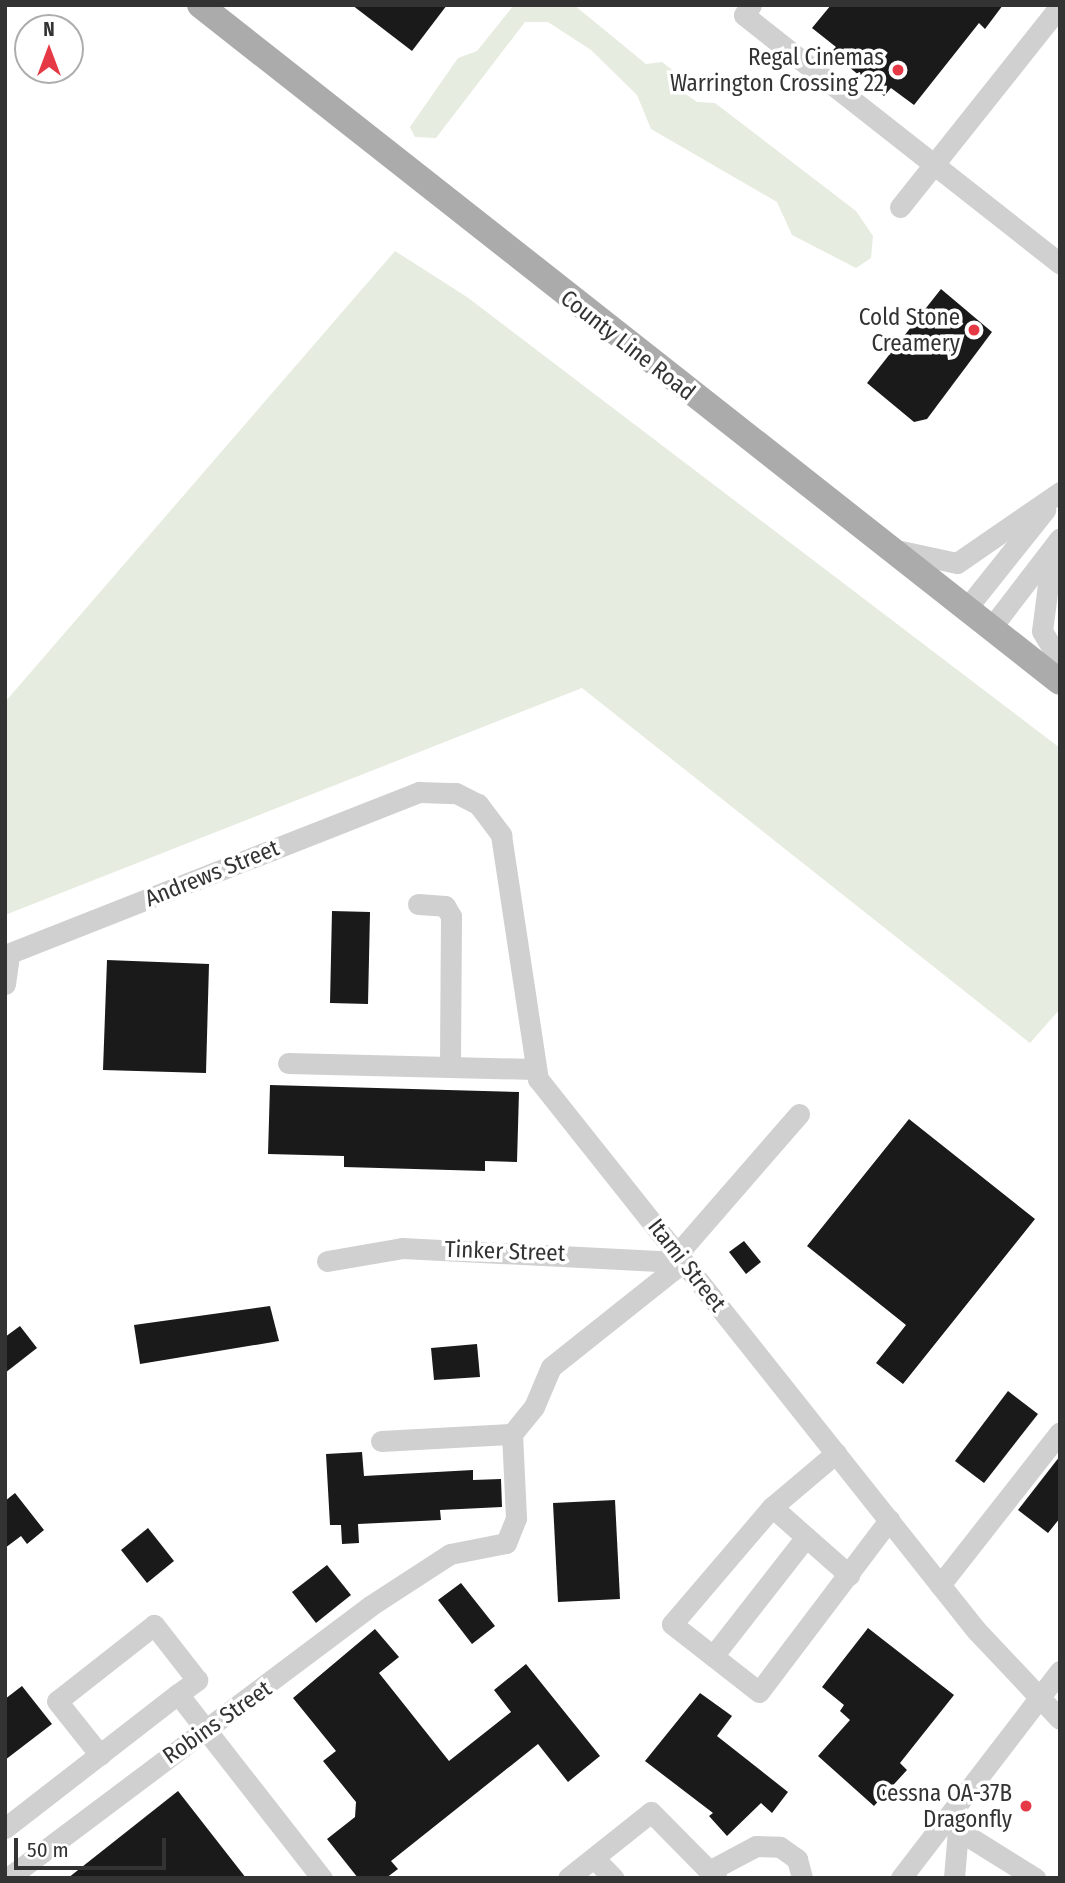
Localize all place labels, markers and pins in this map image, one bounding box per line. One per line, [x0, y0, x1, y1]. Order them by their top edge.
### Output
place label: Regal Cinemas Warrington Crossing 22 [670, 43, 884, 97]
marker: Regal Cinemas Warrington Crossing 22 [890, 62, 906, 78]
place label: Cold Stone Creamery [859, 303, 960, 357]
marker: Cold Stone Creamery [966, 322, 982, 338]
place label: Cessna OA-37B Dragonfly [876, 1779, 1012, 1833]
marker: Cessna OA-37B Dragonfly [1018, 1798, 1034, 1814]

